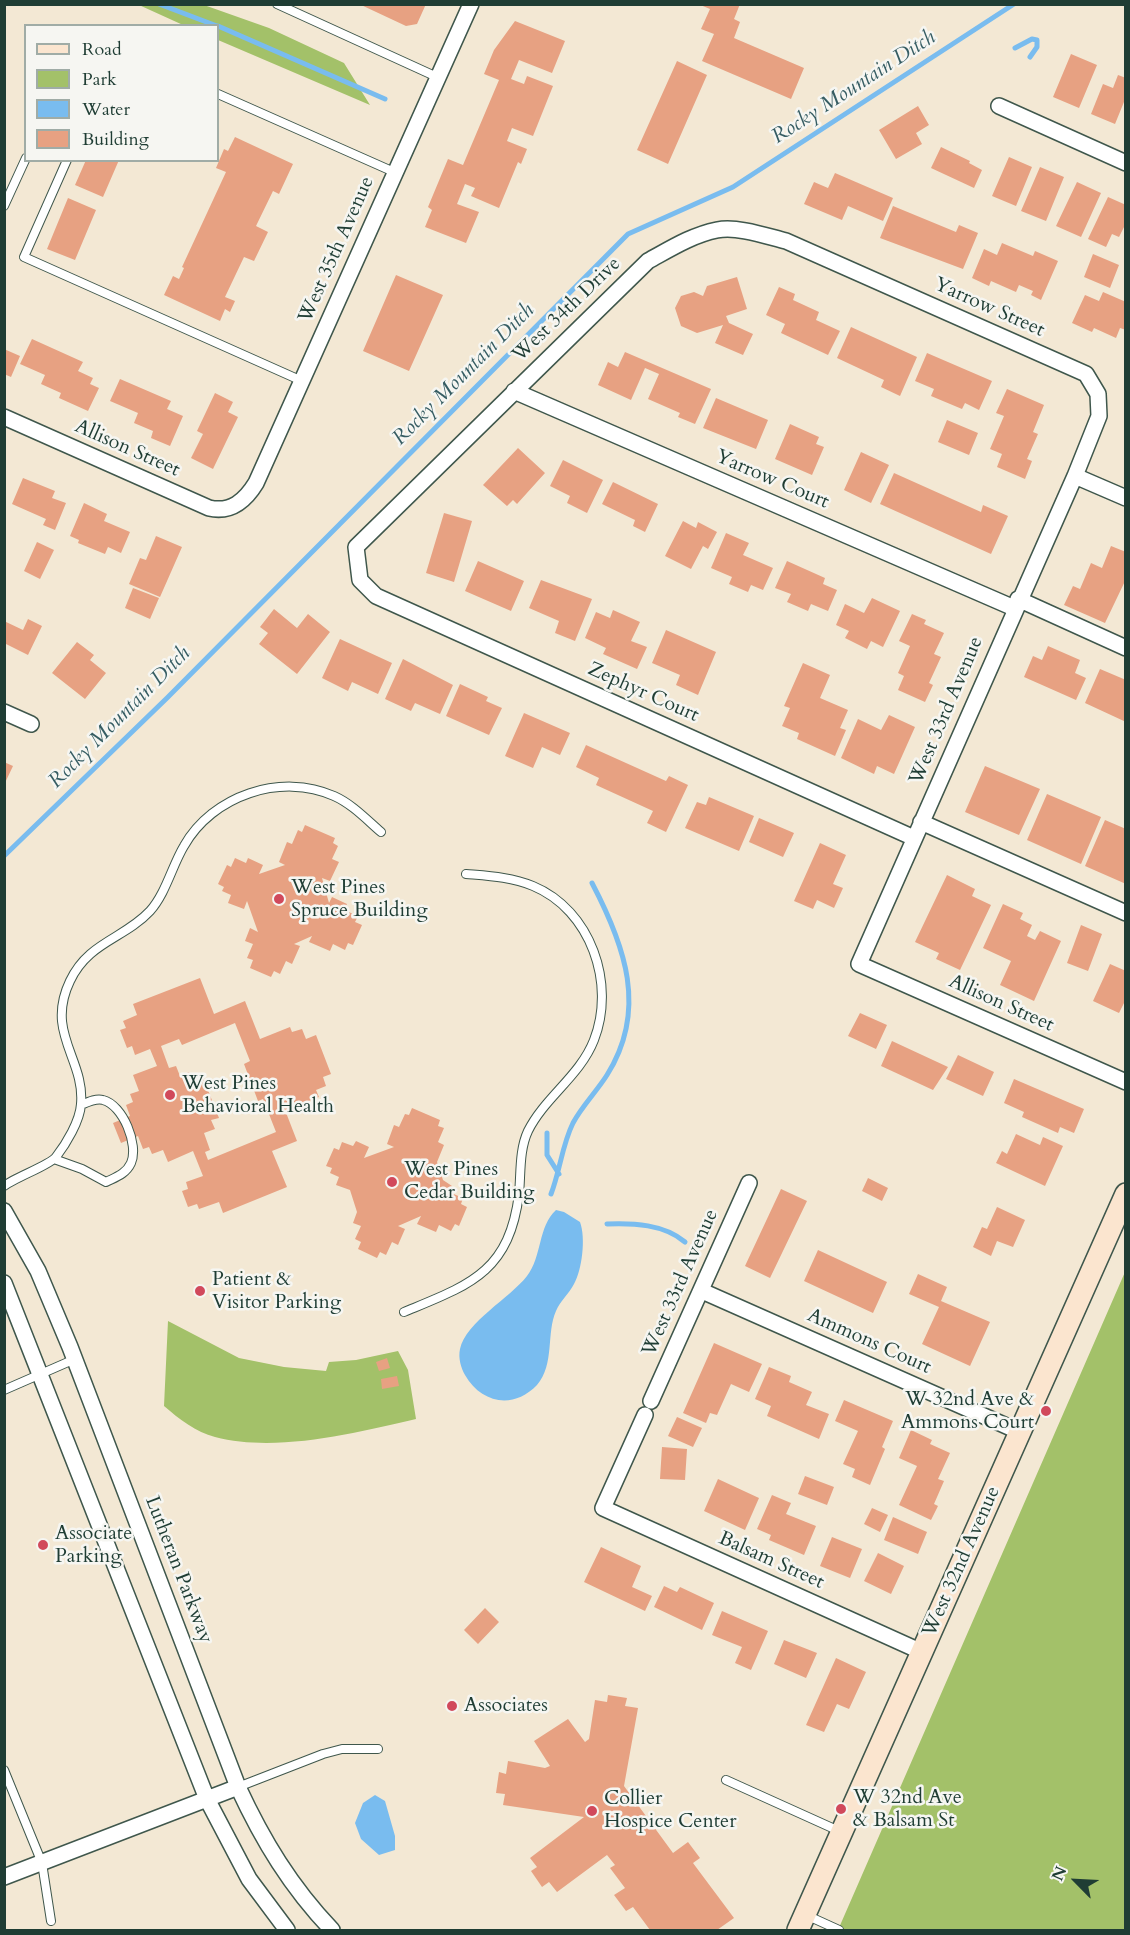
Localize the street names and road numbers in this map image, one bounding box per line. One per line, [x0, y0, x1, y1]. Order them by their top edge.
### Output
street label: West 35th Avenue [294, 173, 380, 327]
street label: West 34th Drive [508, 252, 626, 368]
street label: Yarrow Street [930, 273, 1048, 343]
street label: Allison Street [71, 415, 183, 483]
street label: Yarrow Court [712, 445, 832, 515]
street label: West 33rd Avenue [905, 633, 989, 789]
street label: Zephyr Court [584, 658, 702, 728]
street label: Allison Street [945, 970, 1057, 1038]
street label: West 33rd Avenue [638, 1206, 724, 1360]
street label: Ammons Court [803, 1304, 935, 1380]
street label: West 32nd Avenue [918, 1483, 1006, 1641]
street label: Lutheran Parkway [139, 1493, 217, 1647]
street label: Balsam Street [714, 1527, 828, 1595]

